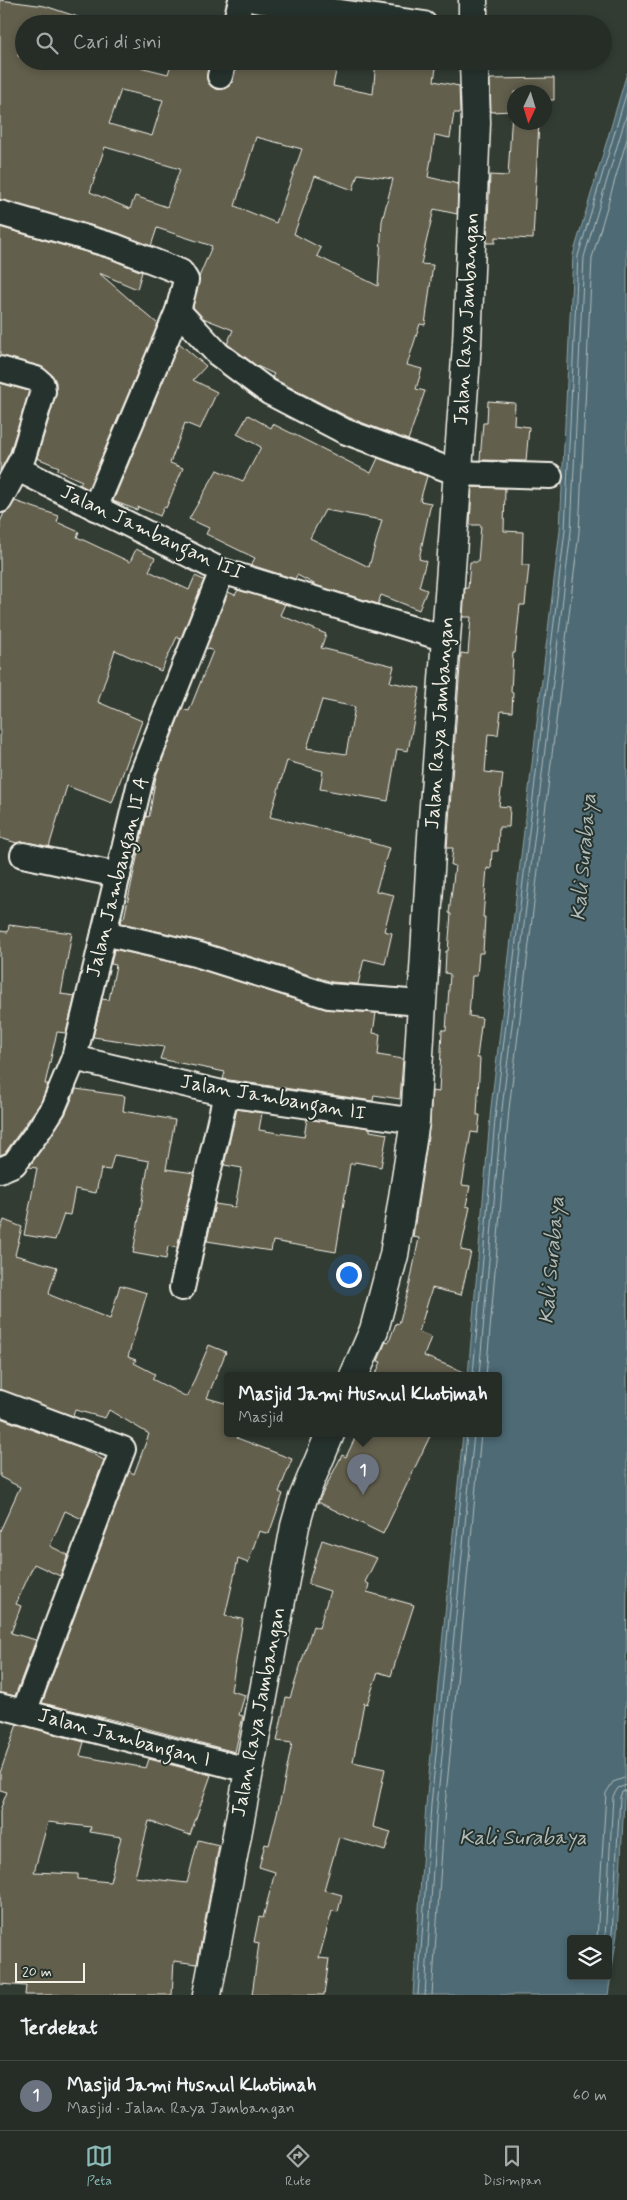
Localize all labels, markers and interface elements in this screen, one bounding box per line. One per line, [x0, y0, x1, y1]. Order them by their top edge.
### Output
search box [15, 15, 612, 70]
icon: search [33, 29, 61, 57]
text: Cari di sini [73, 30, 161, 55]
north arrow [507, 85, 552, 130]
street label: Jalan Raya Jambangan [448, 212, 486, 426]
street label: Jalan Jambangan III [55, 479, 249, 589]
street label: Jalan Raya Jambangan [419, 616, 461, 830]
street label: Jalan Jambangan II A [80, 774, 158, 981]
water label: Kali Surabaya [564, 792, 604, 922]
street label: Jalan Jambangan II [178, 1068, 368, 1130]
water label: Kali Surabaya [532, 1195, 572, 1325]
your location [336, 1262, 362, 1288]
popup [224, 1372, 502, 1437]
text: Masjid Jami Husnul Khotimah [238, 1382, 488, 1407]
text: Masjid [238, 1407, 283, 1428]
pin: 1 [347, 1454, 379, 1495]
street label: Jalan Raya Jambangan [225, 1605, 293, 1819]
street label: Jalan Jambangan I [34, 1702, 213, 1776]
water label: Kali Surabaya [459, 1824, 587, 1852]
map controls [567, 1935, 612, 1980]
button: layers [567, 1935, 612, 1980]
scale bar [15, 1960, 85, 1983]
text: 20 m [22, 1963, 52, 1981]
text: Terdekat [20, 2014, 98, 2042]
text: Masjid Jami Husnul Khotimah [67, 2073, 316, 2098]
text: 1 [32, 2085, 40, 2106]
text: 60 m [573, 2085, 607, 2106]
text: Masjid · Jalan Raya Jambangan [67, 2098, 295, 2119]
tab: Peta [85, 2142, 113, 2190]
tab: Rute [284, 2142, 312, 2190]
tab: Disimpan [483, 2142, 542, 2190]

